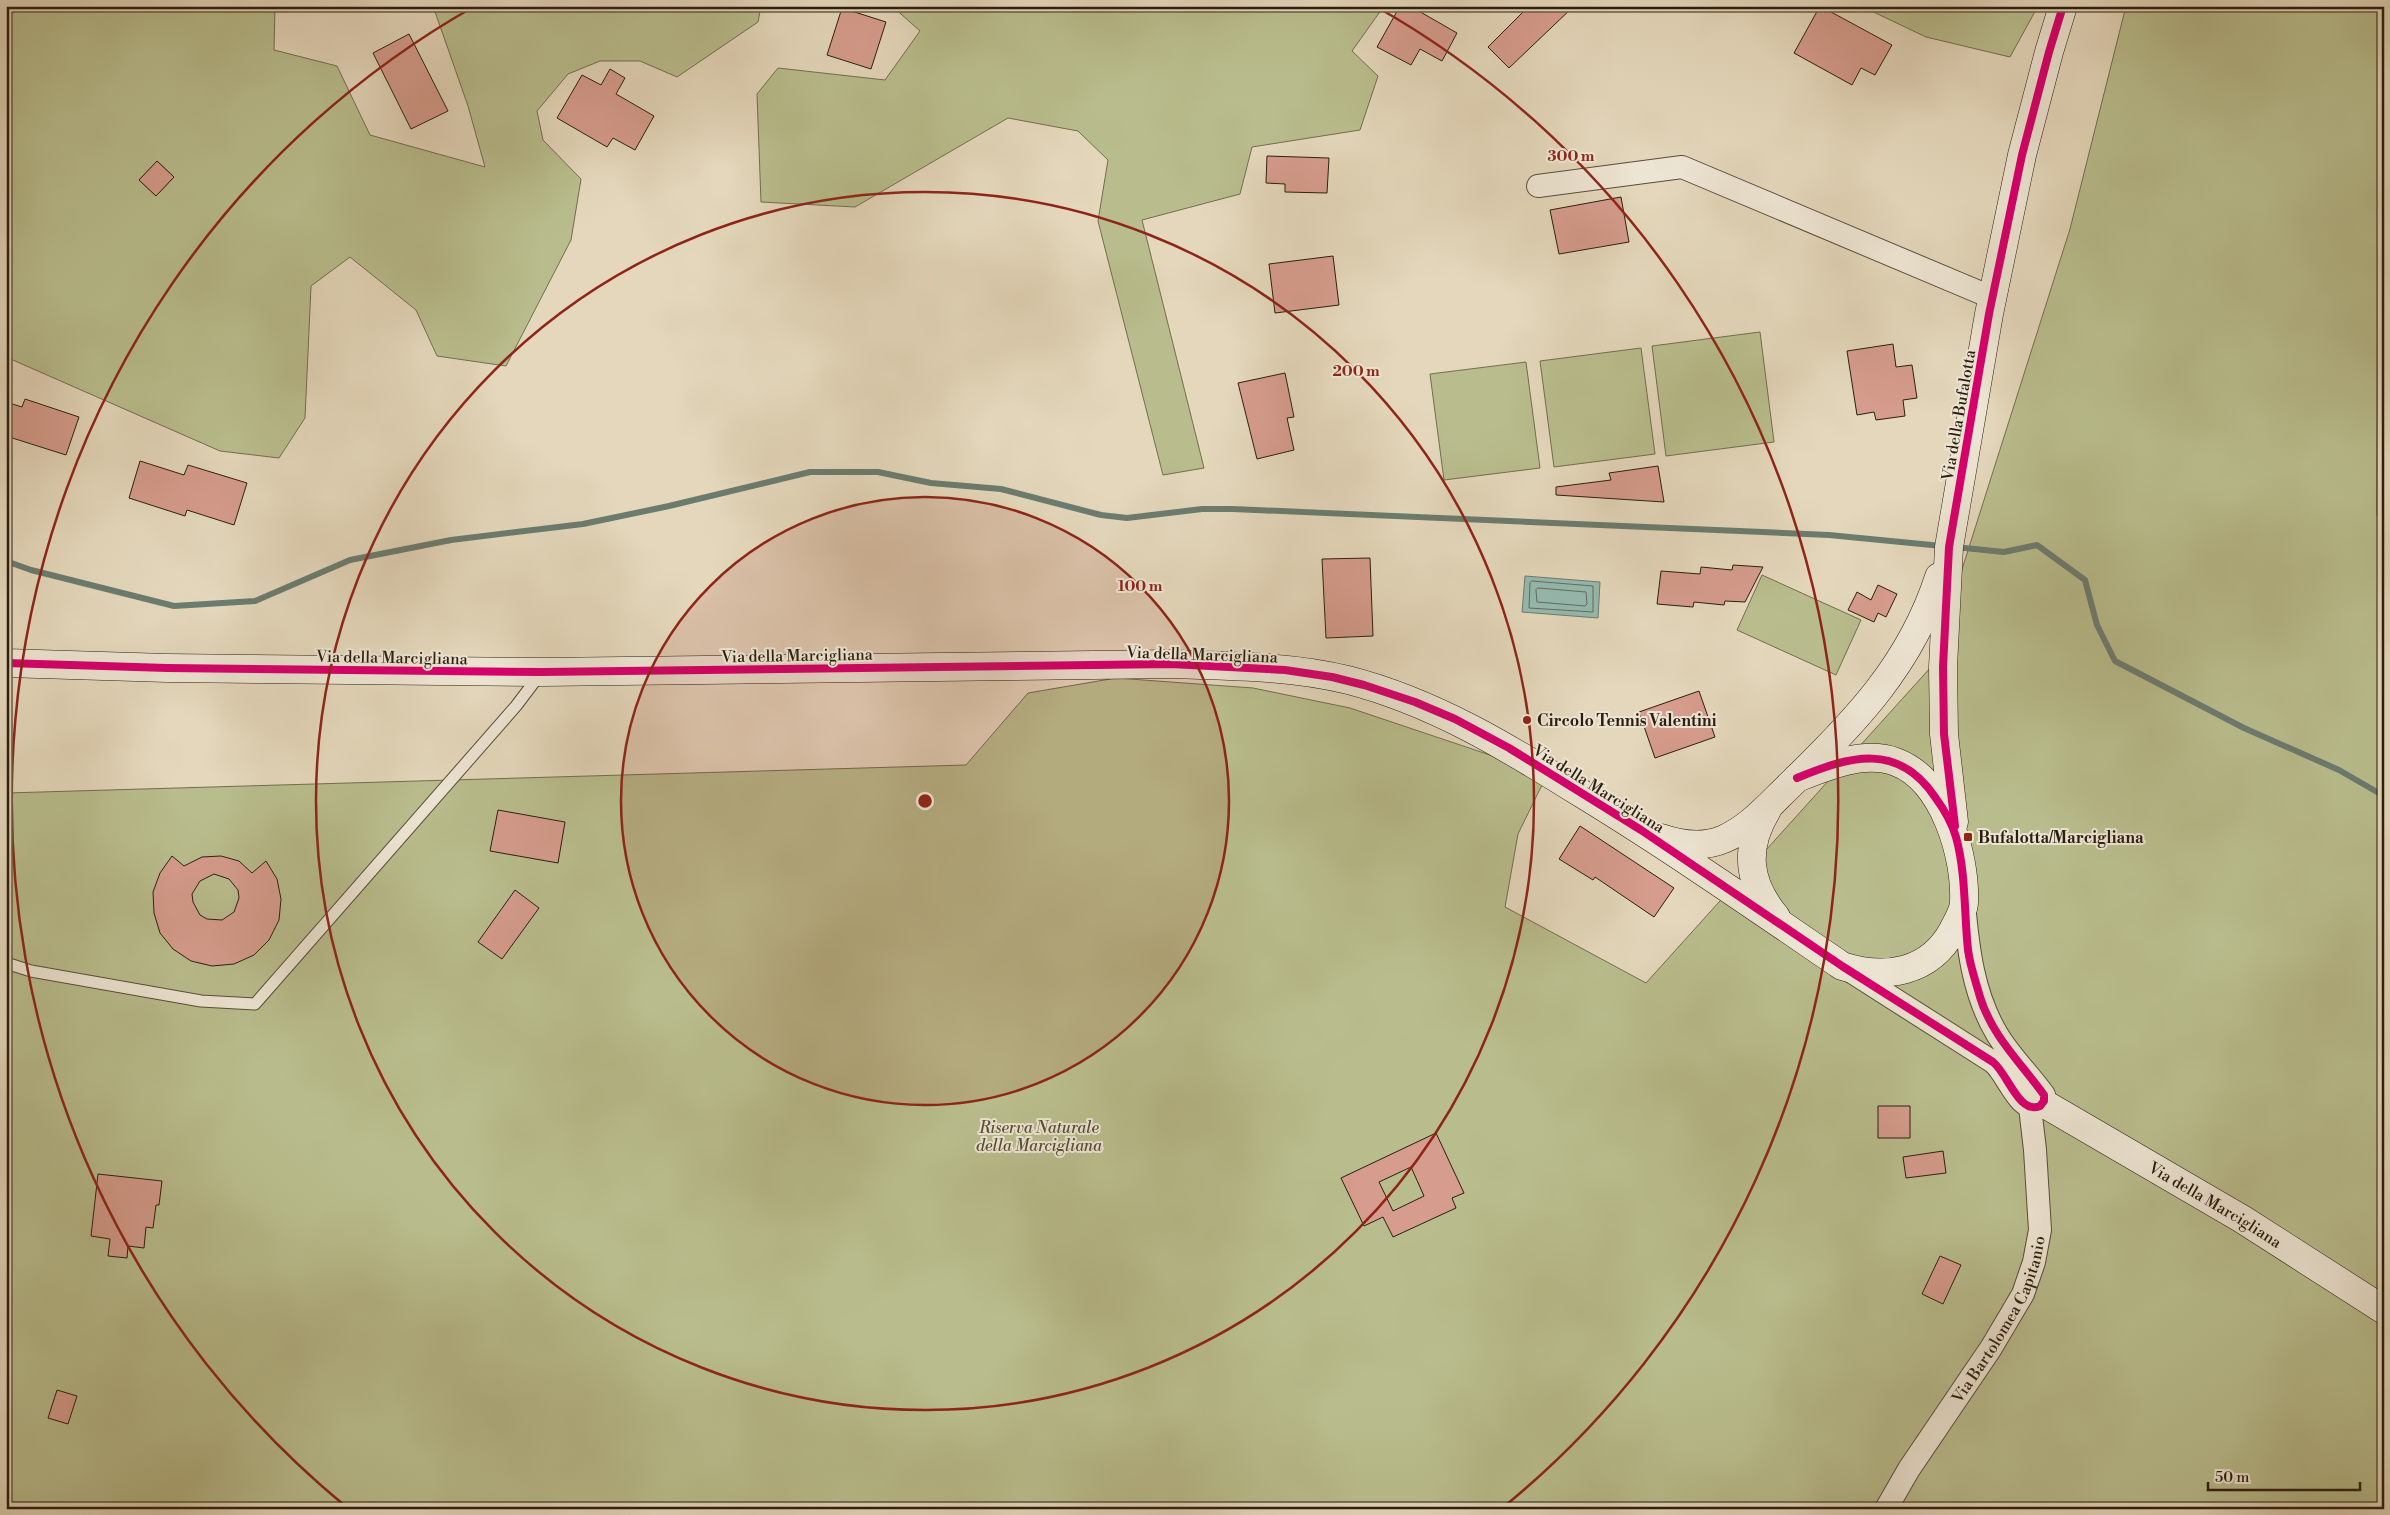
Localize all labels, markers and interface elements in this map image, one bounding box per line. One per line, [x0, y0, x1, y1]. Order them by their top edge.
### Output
text: 300 m [1548, 147, 1595, 166]
street label: Via della Bufalotta [1937, 347, 1981, 483]
text: 200 m [1332, 362, 1380, 381]
text: 100 m [1118, 577, 1163, 596]
street label: Via della Marcigliana [1125, 642, 1279, 668]
street label: Via della Marcigliana [720, 645, 874, 667]
street label: Via della Marcigliana [315, 647, 469, 669]
place label: Circolo Tennis Valentini [1537, 711, 1717, 731]
marker: Circolo Tennis Valentini [1521, 714, 1533, 726]
street label: Via della Marcigliana [1528, 740, 1669, 838]
centre of rings [916, 792, 934, 810]
place label: Bufalotta/Marcigliana [1978, 828, 2144, 848]
marker: Bufalotta/Marcigliana [1962, 831, 1974, 843]
park label: Riserva Naturale della Marcigliana [976, 1118, 1102, 1156]
street label: Via della Marcigliana [2144, 1157, 2286, 1253]
street label: Via Bartolomea Capitanio [1947, 1234, 2050, 1408]
scale bar [2208, 1460, 2360, 1492]
text: 50 m [2215, 1468, 2249, 1487]

